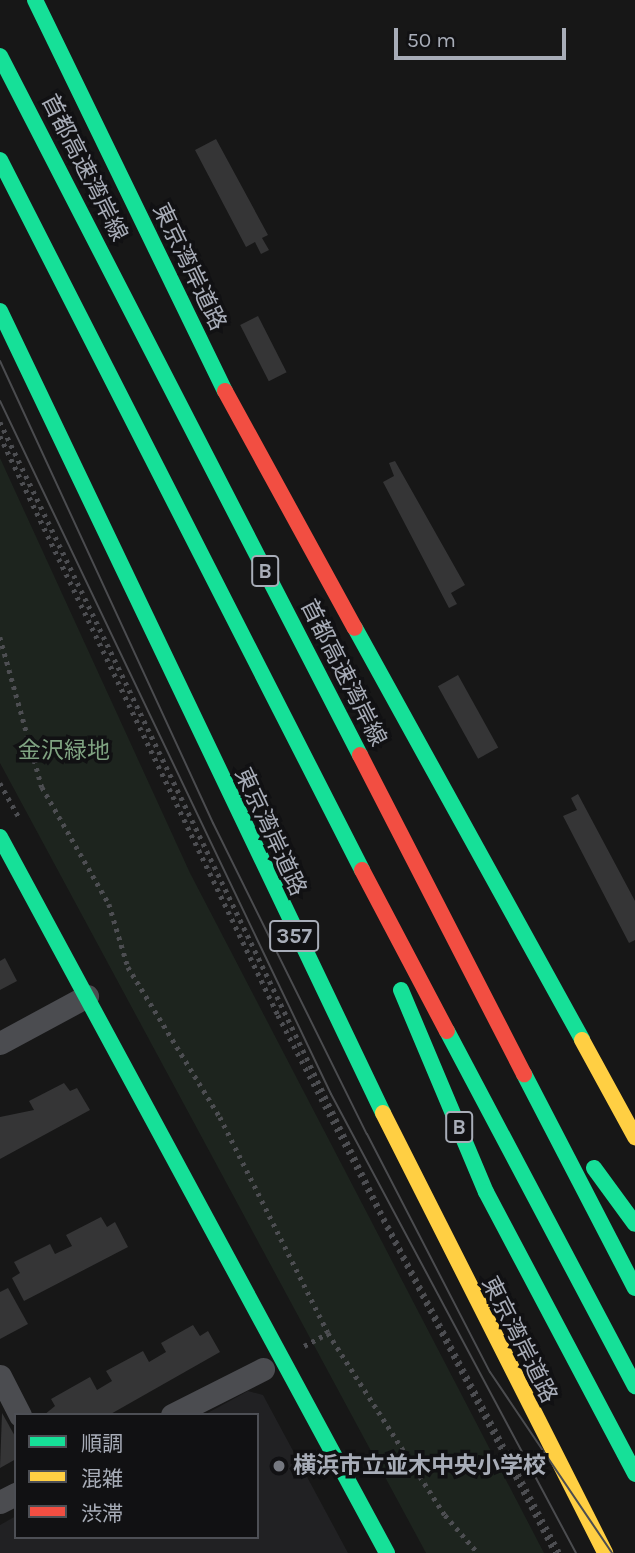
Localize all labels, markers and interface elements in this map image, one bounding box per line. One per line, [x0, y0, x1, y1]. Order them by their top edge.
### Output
scale bar [397, 14, 568, 58]
text: 50 m [407, 28, 456, 52]
street label: 首都高速湾岸線 [35, 90, 133, 246]
street label: 東京湾岸道路 [146, 199, 232, 335]
road number: B [251, 554, 279, 588]
street label: 首都高速湾岸線 [294, 595, 392, 751]
park label: 金沢緑地 [18, 737, 110, 765]
street label: 東京湾岸道路 [228, 764, 312, 900]
road number: 357 [268, 918, 320, 954]
road number: B [445, 1110, 473, 1144]
street label: 東京湾岸道路 [475, 1272, 563, 1408]
legend [14, 1413, 259, 1539]
text: 順調 [81, 1432, 123, 1456]
place label: 横浜市立並木中央小学校 [293, 1452, 546, 1480]
marker: 横浜市立並木中央小学校 [271, 1458, 287, 1474]
text: 混雑 [81, 1467, 123, 1491]
text: 渋滞 [81, 1502, 123, 1526]

